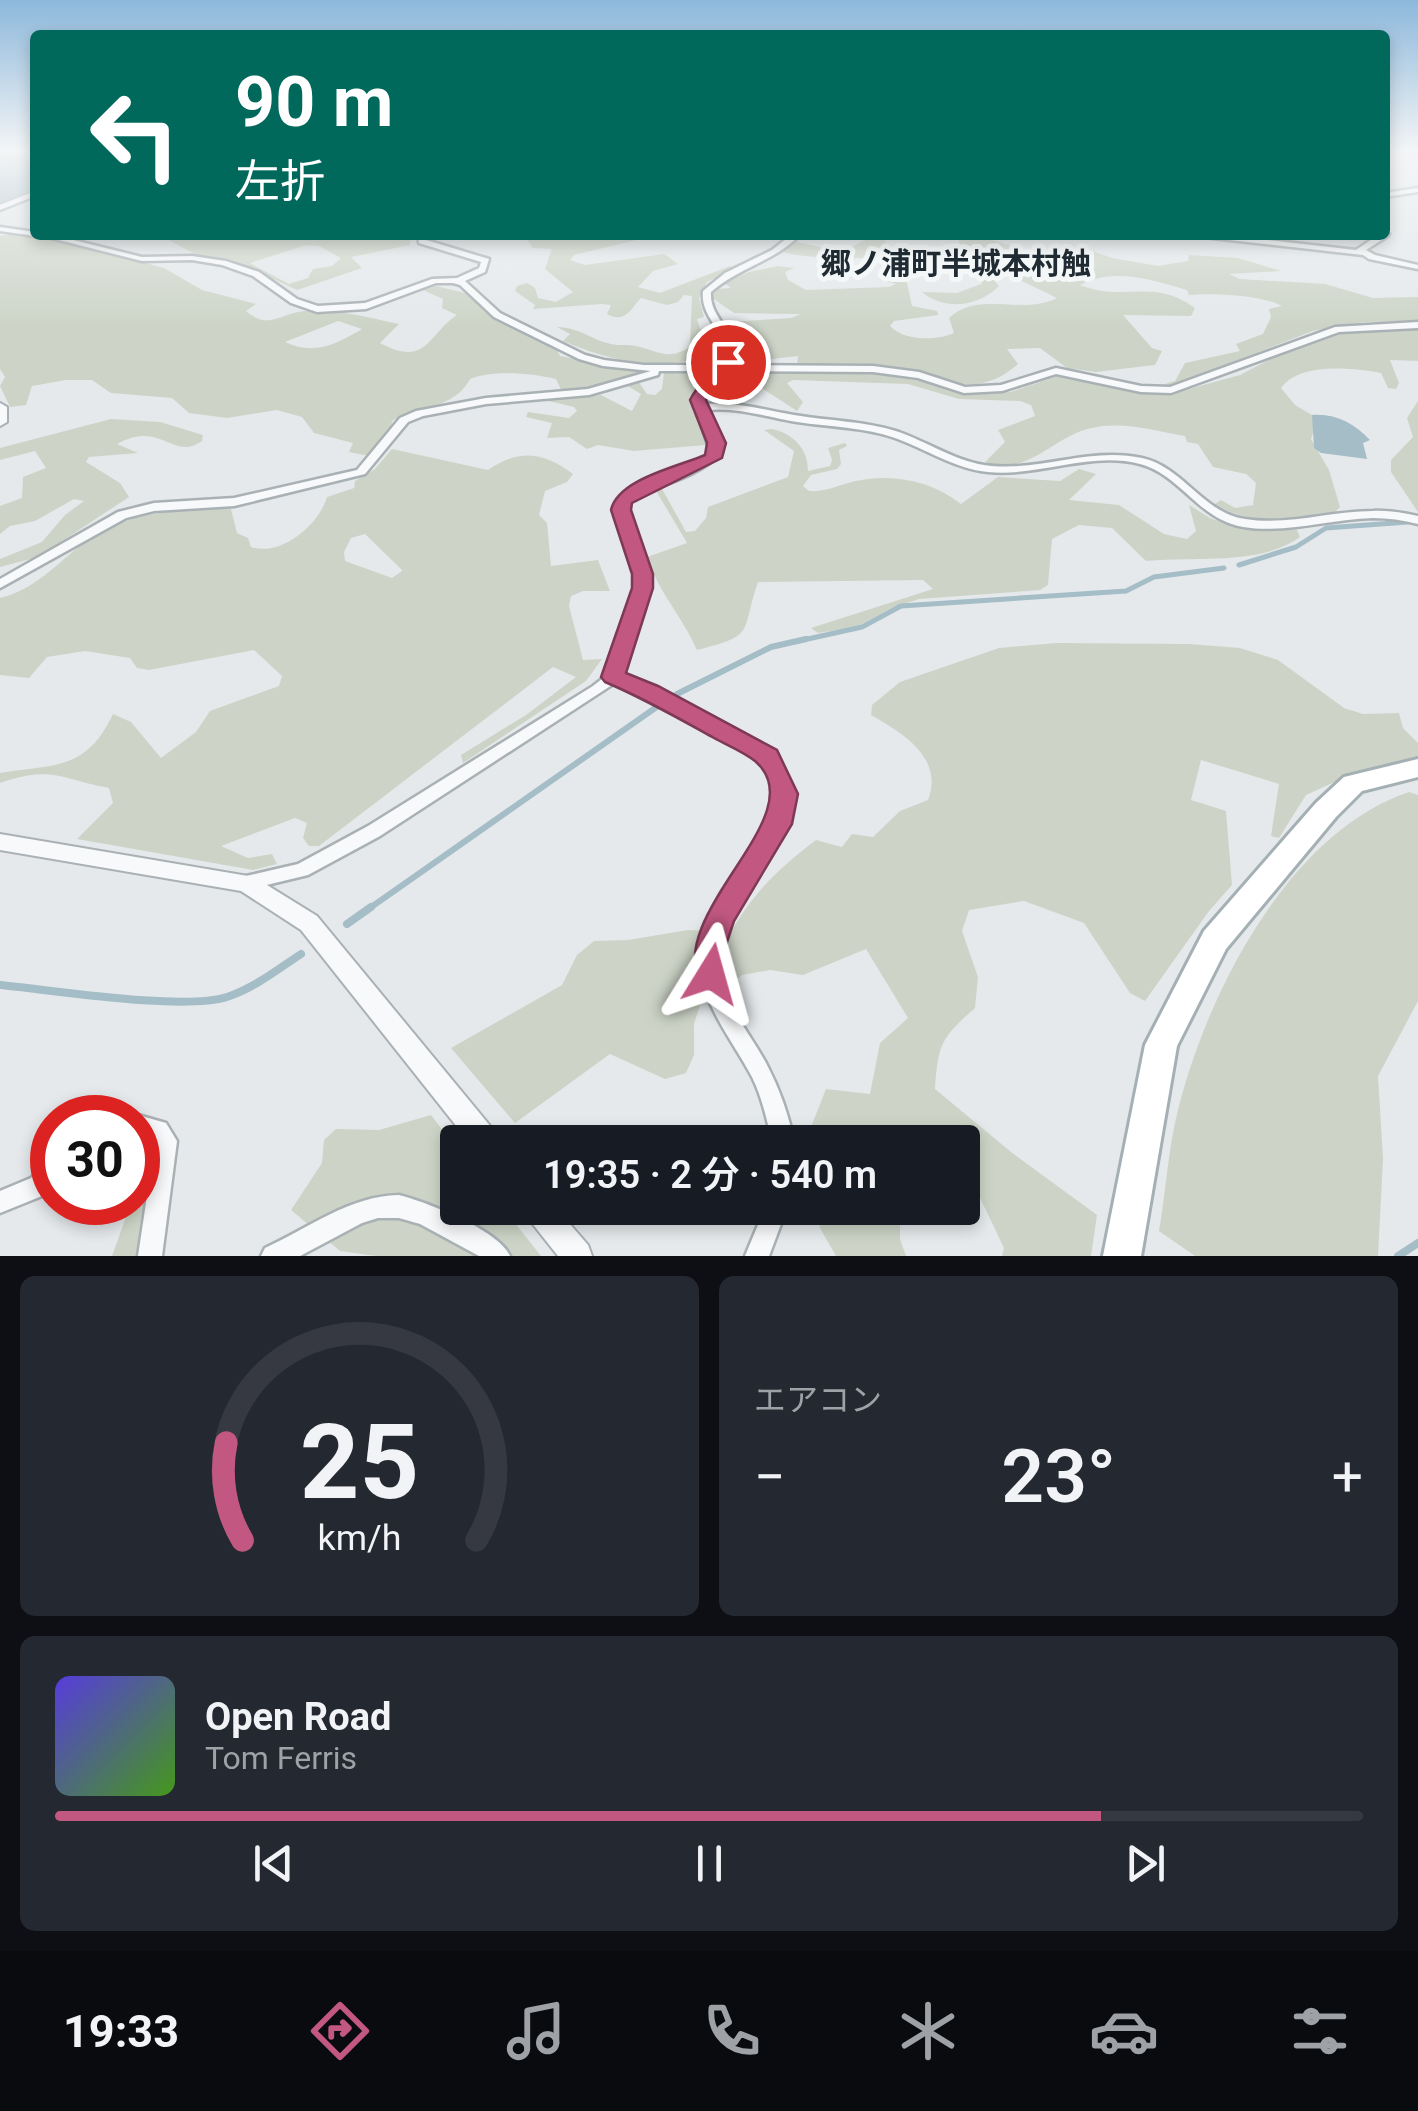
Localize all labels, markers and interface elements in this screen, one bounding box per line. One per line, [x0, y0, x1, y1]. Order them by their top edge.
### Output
text: 90 m [235, 61, 393, 143]
icon: left [70, 70, 200, 200]
text: 左折 [235, 155, 325, 208]
district label: 郷ノ浦町半城本村触 [821, 246, 1091, 281]
pin [686, 320, 771, 405]
icon: arrive [701, 335, 756, 390]
position arrow [659, 922, 763, 1026]
speed limit sign: 30 [30, 1095, 160, 1225]
text: 19:35 · 2 分 · 540 m [543, 1153, 877, 1197]
text: エアコン [754, 1381, 882, 1419]
text: 25 [300, 1402, 419, 1523]
text: 23° [1001, 1432, 1116, 1520]
text: − [754, 1445, 785, 1509]
text: + [1332, 1445, 1363, 1509]
text: km/h [318, 1517, 401, 1559]
text: Open Road [205, 1695, 391, 1739]
text: Tom Ferris [205, 1739, 357, 1777]
icon: previous [246, 1836, 301, 1891]
icon: pause [682, 1836, 737, 1891]
icon: next [1118, 1836, 1173, 1891]
icon: directions [305, 1996, 375, 2066]
icon: music [501, 1996, 571, 2066]
icon: phone [697, 1996, 767, 2066]
icon: climate [893, 1996, 963, 2066]
icon: car [1089, 1996, 1159, 2066]
icon: filters [1285, 1996, 1355, 2066]
text: 19:33 [63, 2005, 179, 2058]

